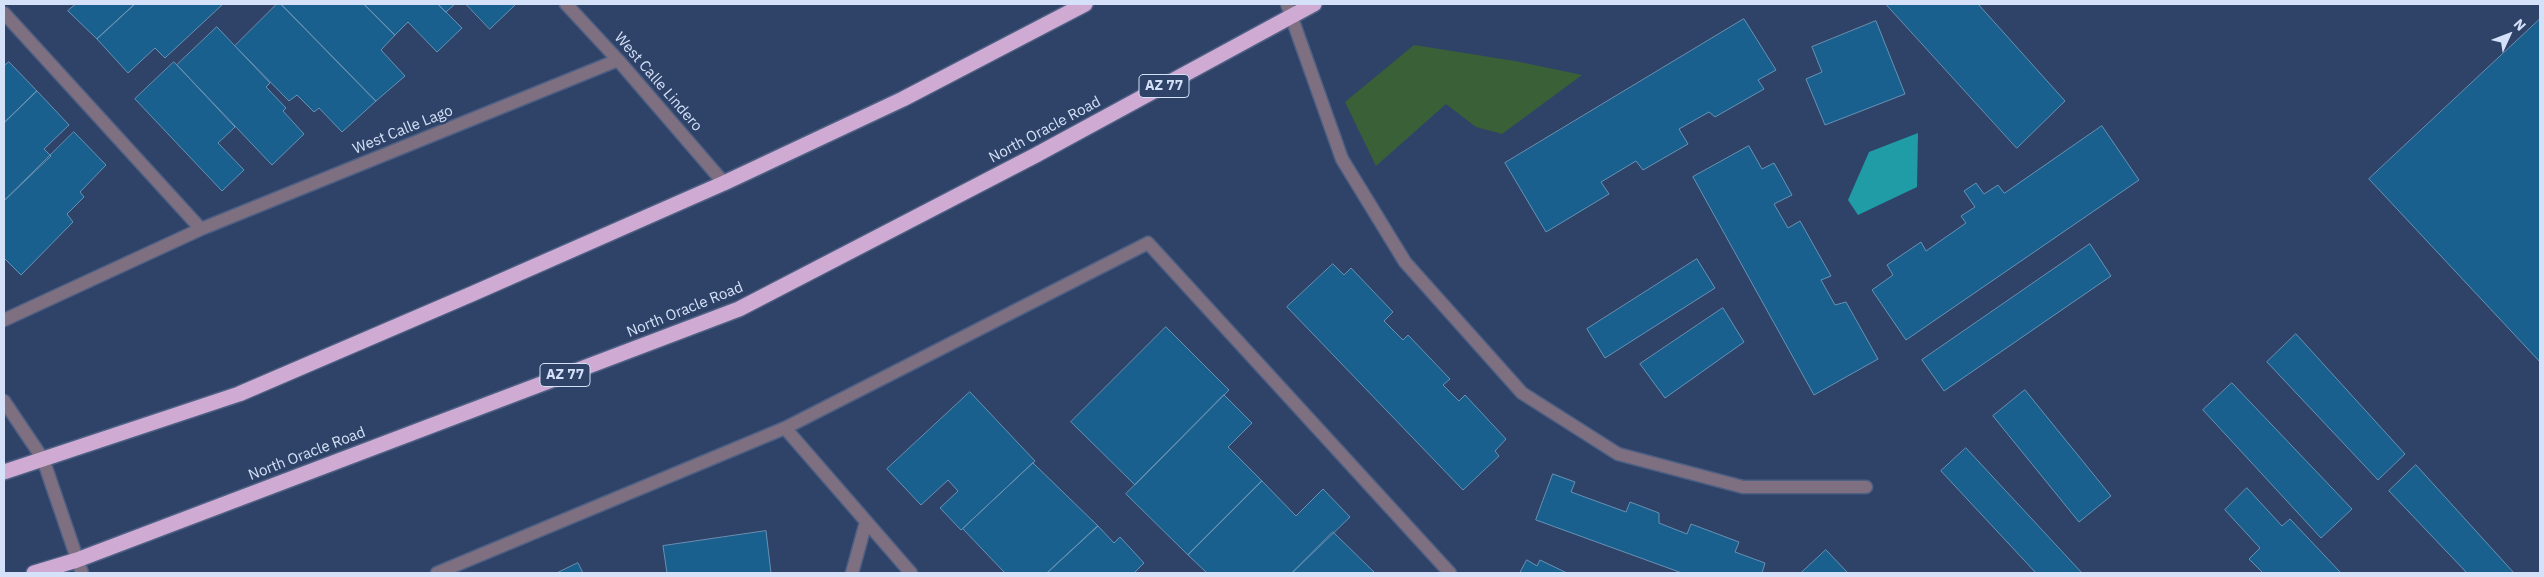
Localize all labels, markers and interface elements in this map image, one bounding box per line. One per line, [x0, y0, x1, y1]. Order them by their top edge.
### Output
north arrow [2484, 10, 2534, 60]
text: N [2510, 15, 2530, 35]
street label: West Calle Lindero [610, 29, 706, 135]
road number: AZ 77 [1139, 74, 1189, 98]
street label: North Oracle Road [986, 93, 1104, 167]
street label: West Calle Lago [350, 102, 456, 158]
street label: North Oracle Road [624, 278, 746, 342]
road number: AZ 77 [540, 364, 590, 386]
street label: North Oracle Road [246, 423, 368, 485]

